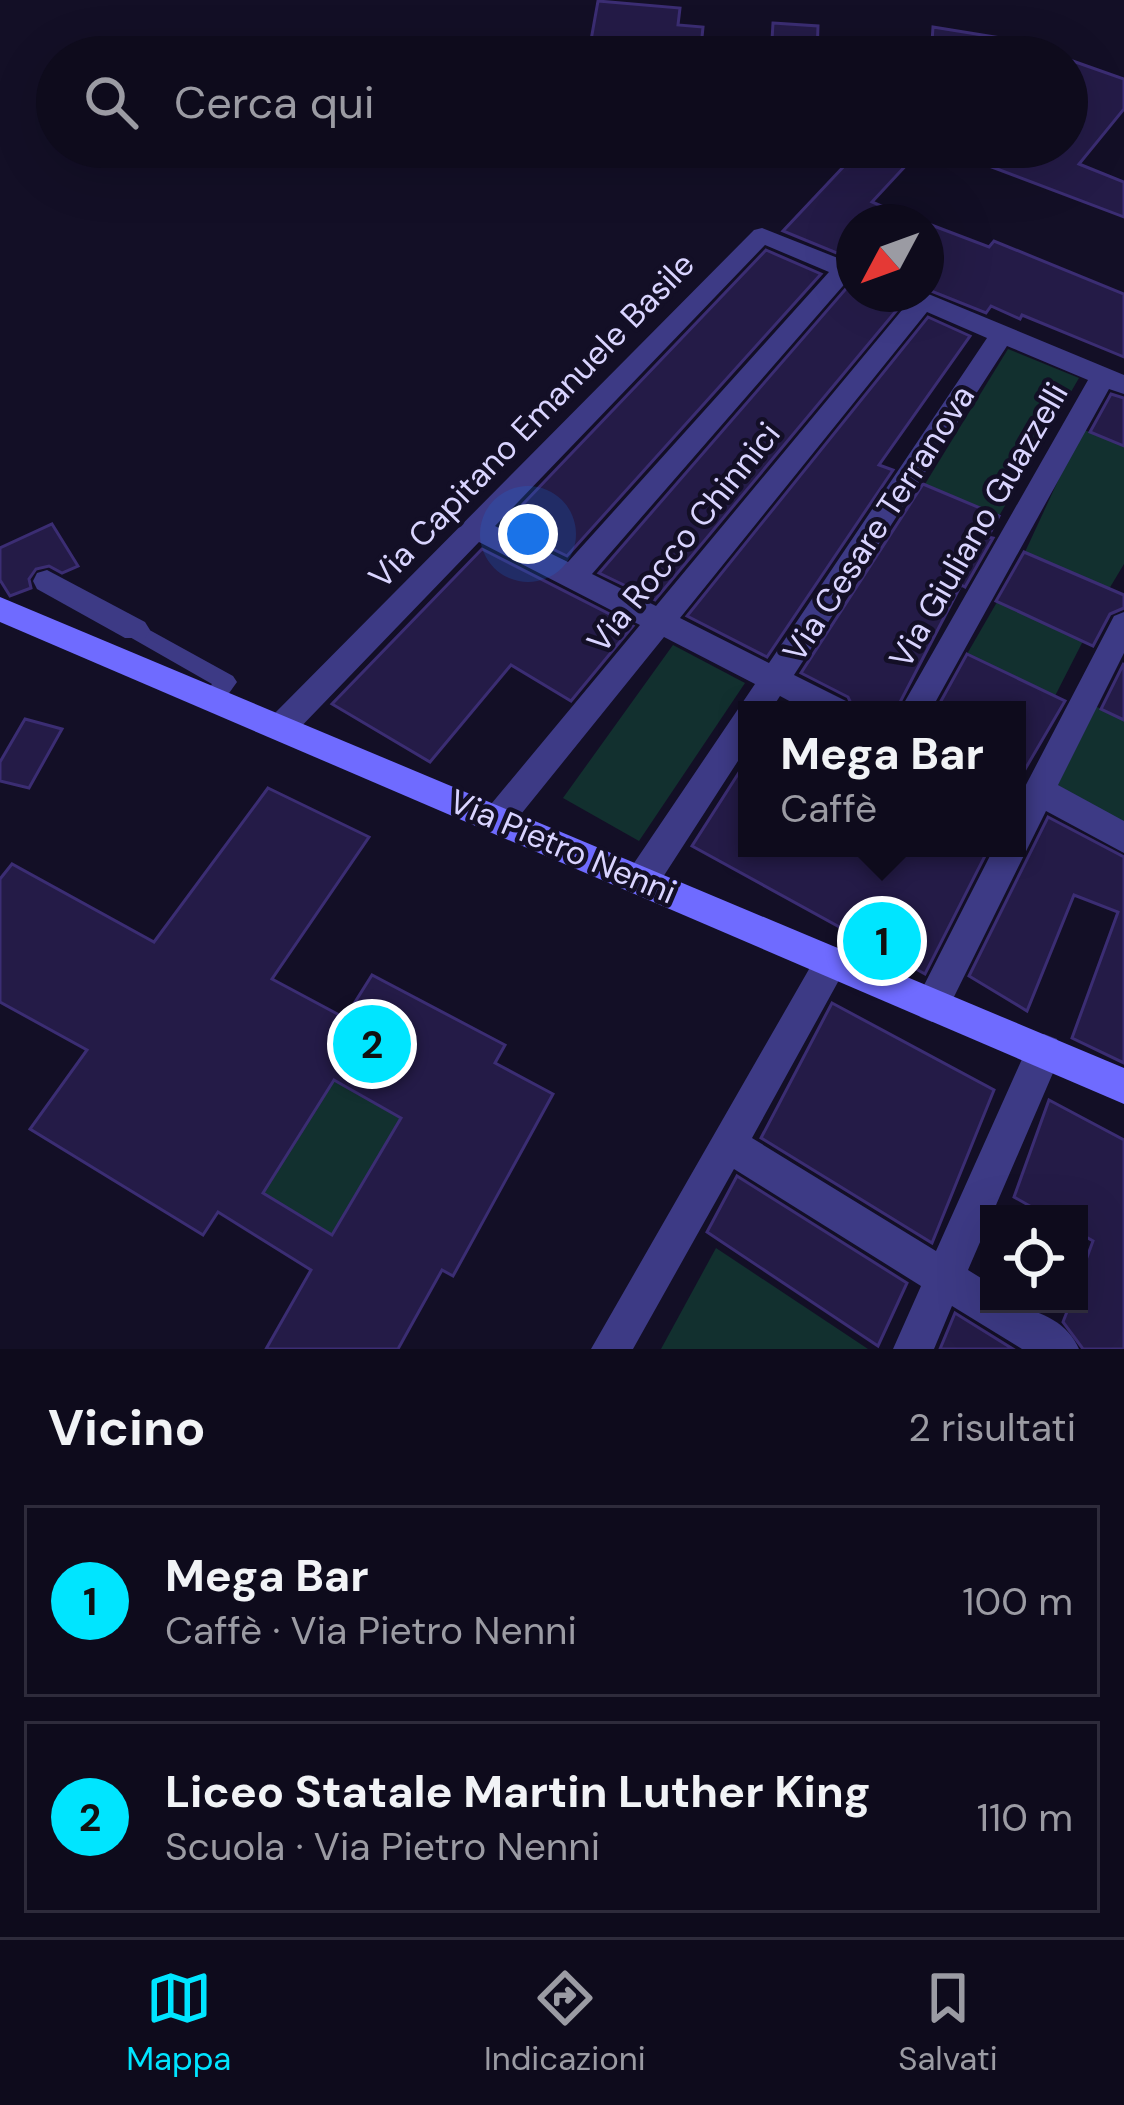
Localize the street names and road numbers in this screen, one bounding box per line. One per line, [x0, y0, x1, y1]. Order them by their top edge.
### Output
street label: Via Capitano Emanuele Basile [359, 243, 703, 597]
street label: Via Giuliano Guazzelli [879, 375, 1078, 676]
street label: Via Cesare Terranova [773, 377, 984, 670]
street label: Via Rocco Chinnici [577, 413, 790, 661]
street label: Via Pietro Nenni [443, 779, 683, 914]

